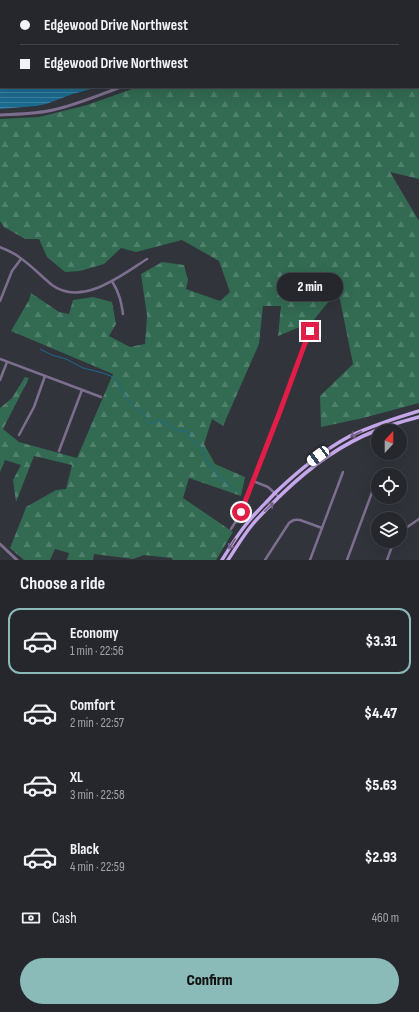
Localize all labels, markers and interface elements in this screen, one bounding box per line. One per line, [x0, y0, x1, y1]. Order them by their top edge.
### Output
text: Edgewood Drive Northwest [44, 16, 188, 35]
text: Edgewood Drive Northwest [44, 54, 188, 73]
callout: 2 min [277, 273, 343, 301]
text: 2 min [297, 279, 323, 295]
route end [301, 322, 319, 340]
north arrow [371, 424, 407, 460]
map controls [371, 424, 407, 548]
one-way arrow [350, 431, 362, 438]
car [305, 444, 331, 468]
button: locate [371, 468, 407, 504]
one-way arrow [264, 502, 274, 512]
route start [232, 503, 250, 521]
button: layers [371, 512, 407, 548]
one-way arrow [228, 539, 236, 550]
text: Choose a ride [20, 573, 105, 594]
icon: car [22, 623, 58, 659]
text: Economy [70, 624, 119, 643]
text: $3.31 [366, 632, 397, 651]
text: 1 min · 22:56 [70, 643, 124, 659]
icon: car [22, 695, 58, 731]
text: Comfort [70, 696, 115, 715]
text: $4.47 [364, 704, 397, 723]
text: 2 min · 22:57 [70, 715, 124, 731]
icon: car [22, 767, 58, 803]
text: XL [70, 768, 83, 787]
text: $5.63 [365, 776, 397, 795]
text: 3 min · 22:58 [70, 787, 125, 803]
icon: car [22, 839, 58, 875]
text: Black [70, 840, 99, 859]
text: $2.93 [365, 848, 397, 867]
text: 4 min · 22:59 [70, 859, 125, 875]
icon: cash [20, 907, 42, 929]
text: Cash [52, 909, 77, 928]
text: 460 m [372, 910, 399, 926]
button: Confirm [20, 958, 399, 1004]

